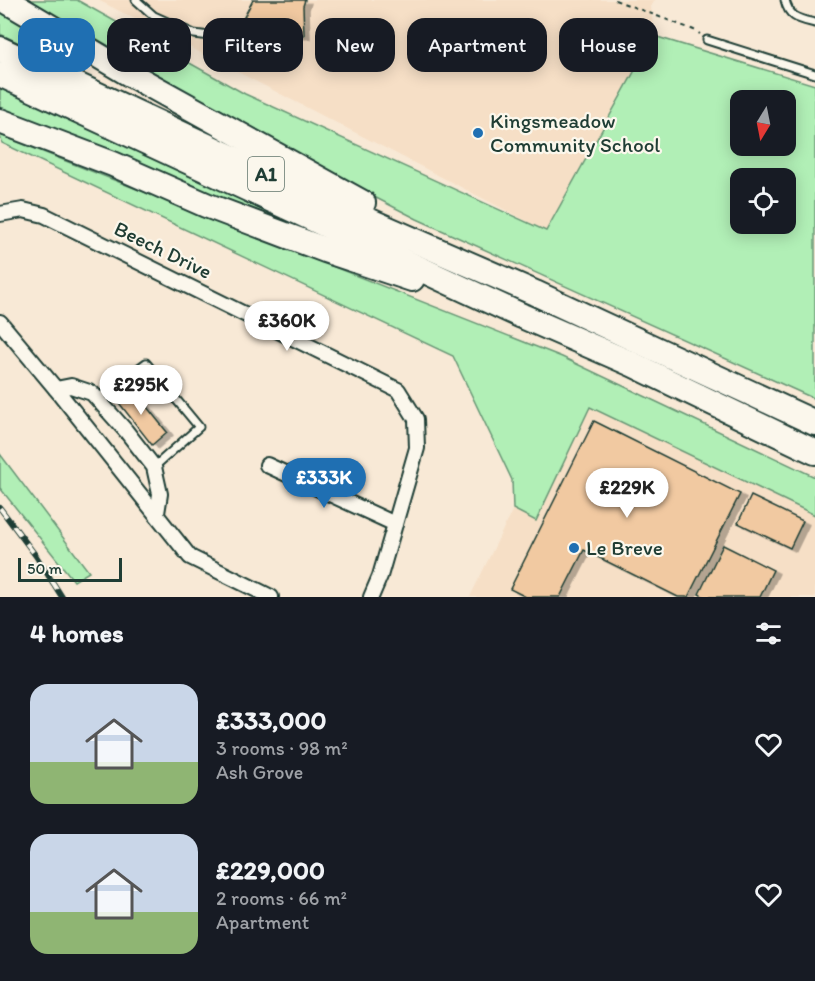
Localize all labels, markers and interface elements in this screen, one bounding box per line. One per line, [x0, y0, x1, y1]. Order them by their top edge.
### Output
chip: Buy [18, 18, 95, 72]
chip: Rent [107, 18, 191, 72]
chip: Filters [203, 18, 303, 72]
chip: New [315, 18, 395, 72]
chip: Apartment [407, 18, 547, 72]
chip: House [559, 18, 658, 72]
north arrow [730, 90, 796, 156]
map controls [730, 90, 796, 234]
place label: Kingsmeadow Community School [490, 108, 660, 157]
marker: Kingsmeadow Community School [471, 126, 485, 140]
road number: A1 [248, 157, 284, 191]
button: locate [730, 168, 796, 234]
street label: Beech Drive [110, 215, 216, 284]
pin: £360K [245, 301, 329, 352]
text: £360K [258, 308, 316, 332]
pin: £295K [99, 365, 183, 416]
text: £295K [114, 372, 168, 396]
pin: £333K [282, 458, 366, 509]
text: £333K [296, 465, 352, 489]
pin: £229K [585, 468, 669, 519]
text: £229K [600, 475, 654, 499]
place label: Le Breve [586, 535, 663, 560]
marker: Le Breve [567, 541, 581, 555]
scale bar [18, 555, 122, 582]
text: 50 m [27, 559, 62, 578]
text: 4 homes [30, 617, 124, 649]
icon: filters [752, 617, 785, 650]
text: £333,000 [216, 704, 327, 736]
icon: home [78, 708, 150, 780]
icon: heart [752, 728, 785, 761]
text: 3 rooms · 98 m² [216, 736, 348, 760]
text: Ash Grove [216, 760, 303, 784]
text: £229,000 [216, 854, 325, 886]
icon: home [78, 858, 150, 930]
icon: heart [752, 878, 785, 911]
text: 2 rooms · 66 m² [216, 886, 347, 910]
text: Apartment [216, 910, 309, 934]

